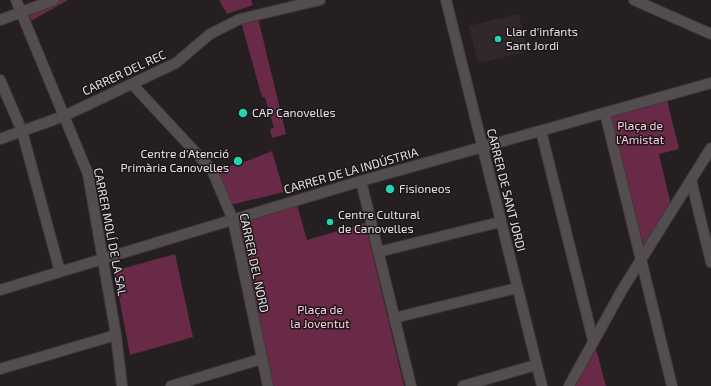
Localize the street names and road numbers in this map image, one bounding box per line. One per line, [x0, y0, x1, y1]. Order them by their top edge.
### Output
street label: CARRER DEL REC [80, 47, 168, 99]
street label: CARRER DE SANT JORDI [484, 127, 528, 253]
street label: CARRER DE LA INDÚSTRIA [282, 145, 420, 197]
street label: CARRER MOLÍ DE LA SAL [90, 167, 130, 297]
street label: CARRER DEL NORD [236, 212, 272, 314]

